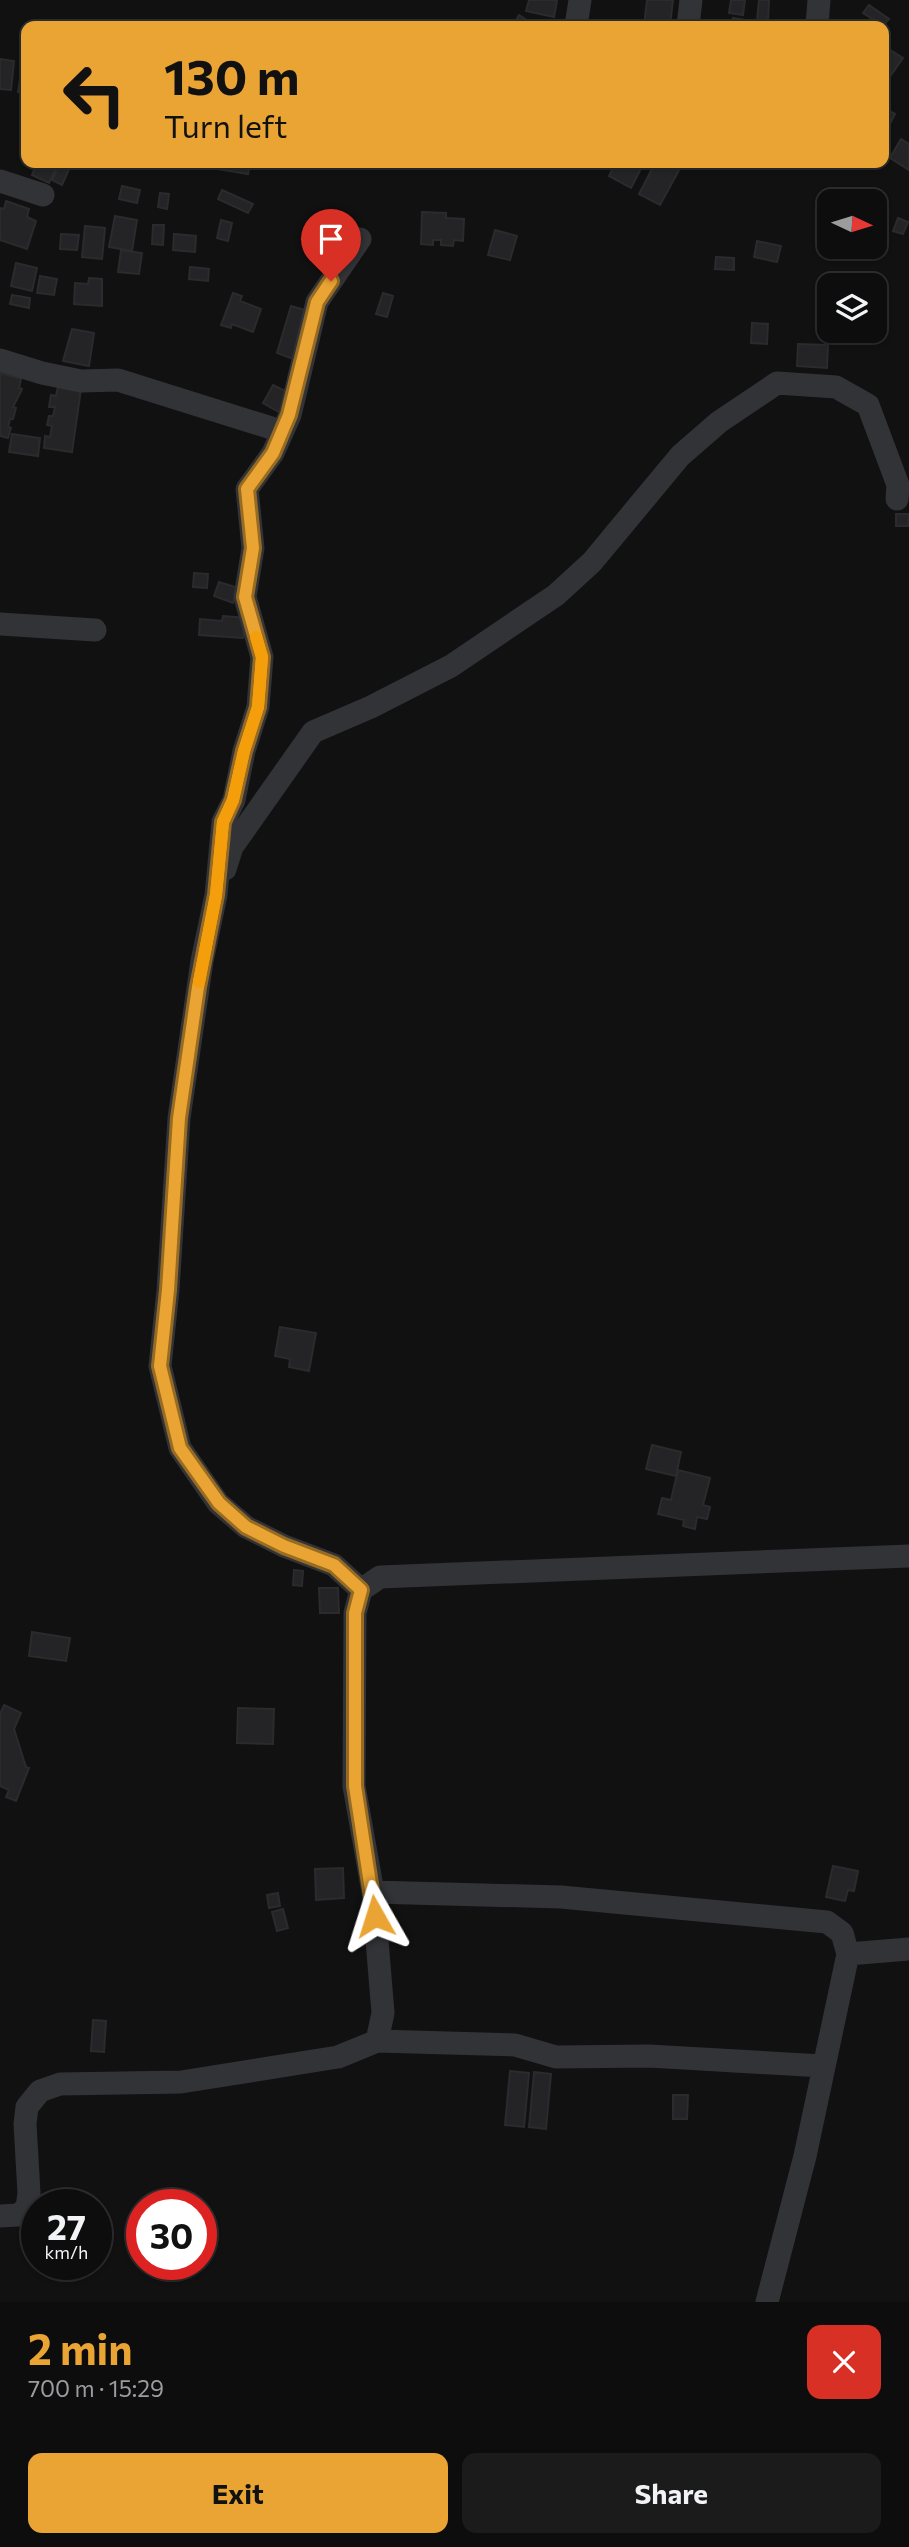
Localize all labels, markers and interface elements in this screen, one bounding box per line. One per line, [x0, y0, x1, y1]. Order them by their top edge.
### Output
text: 130 m [164, 45, 299, 105]
icon: left [49, 49, 140, 140]
text: Turn left [164, 105, 288, 145]
north arrow [817, 189, 887, 259]
map controls [817, 189, 887, 343]
pin [301, 209, 361, 281]
icon: arrive [312, 220, 350, 258]
button: layers [817, 273, 887, 343]
position arrow [338, 1879, 412, 1953]
speed limit sign: 30 [126, 2189, 217, 2280]
text: 27 [47, 2204, 86, 2247]
text: km/h [45, 2241, 88, 2263]
text: 2 min [28, 2322, 133, 2374]
button: close [807, 2325, 881, 2399]
text: 700 m · 15:29 [28, 2374, 164, 2402]
button: Exit [28, 2453, 448, 2533]
button: Share [462, 2453, 881, 2533]

